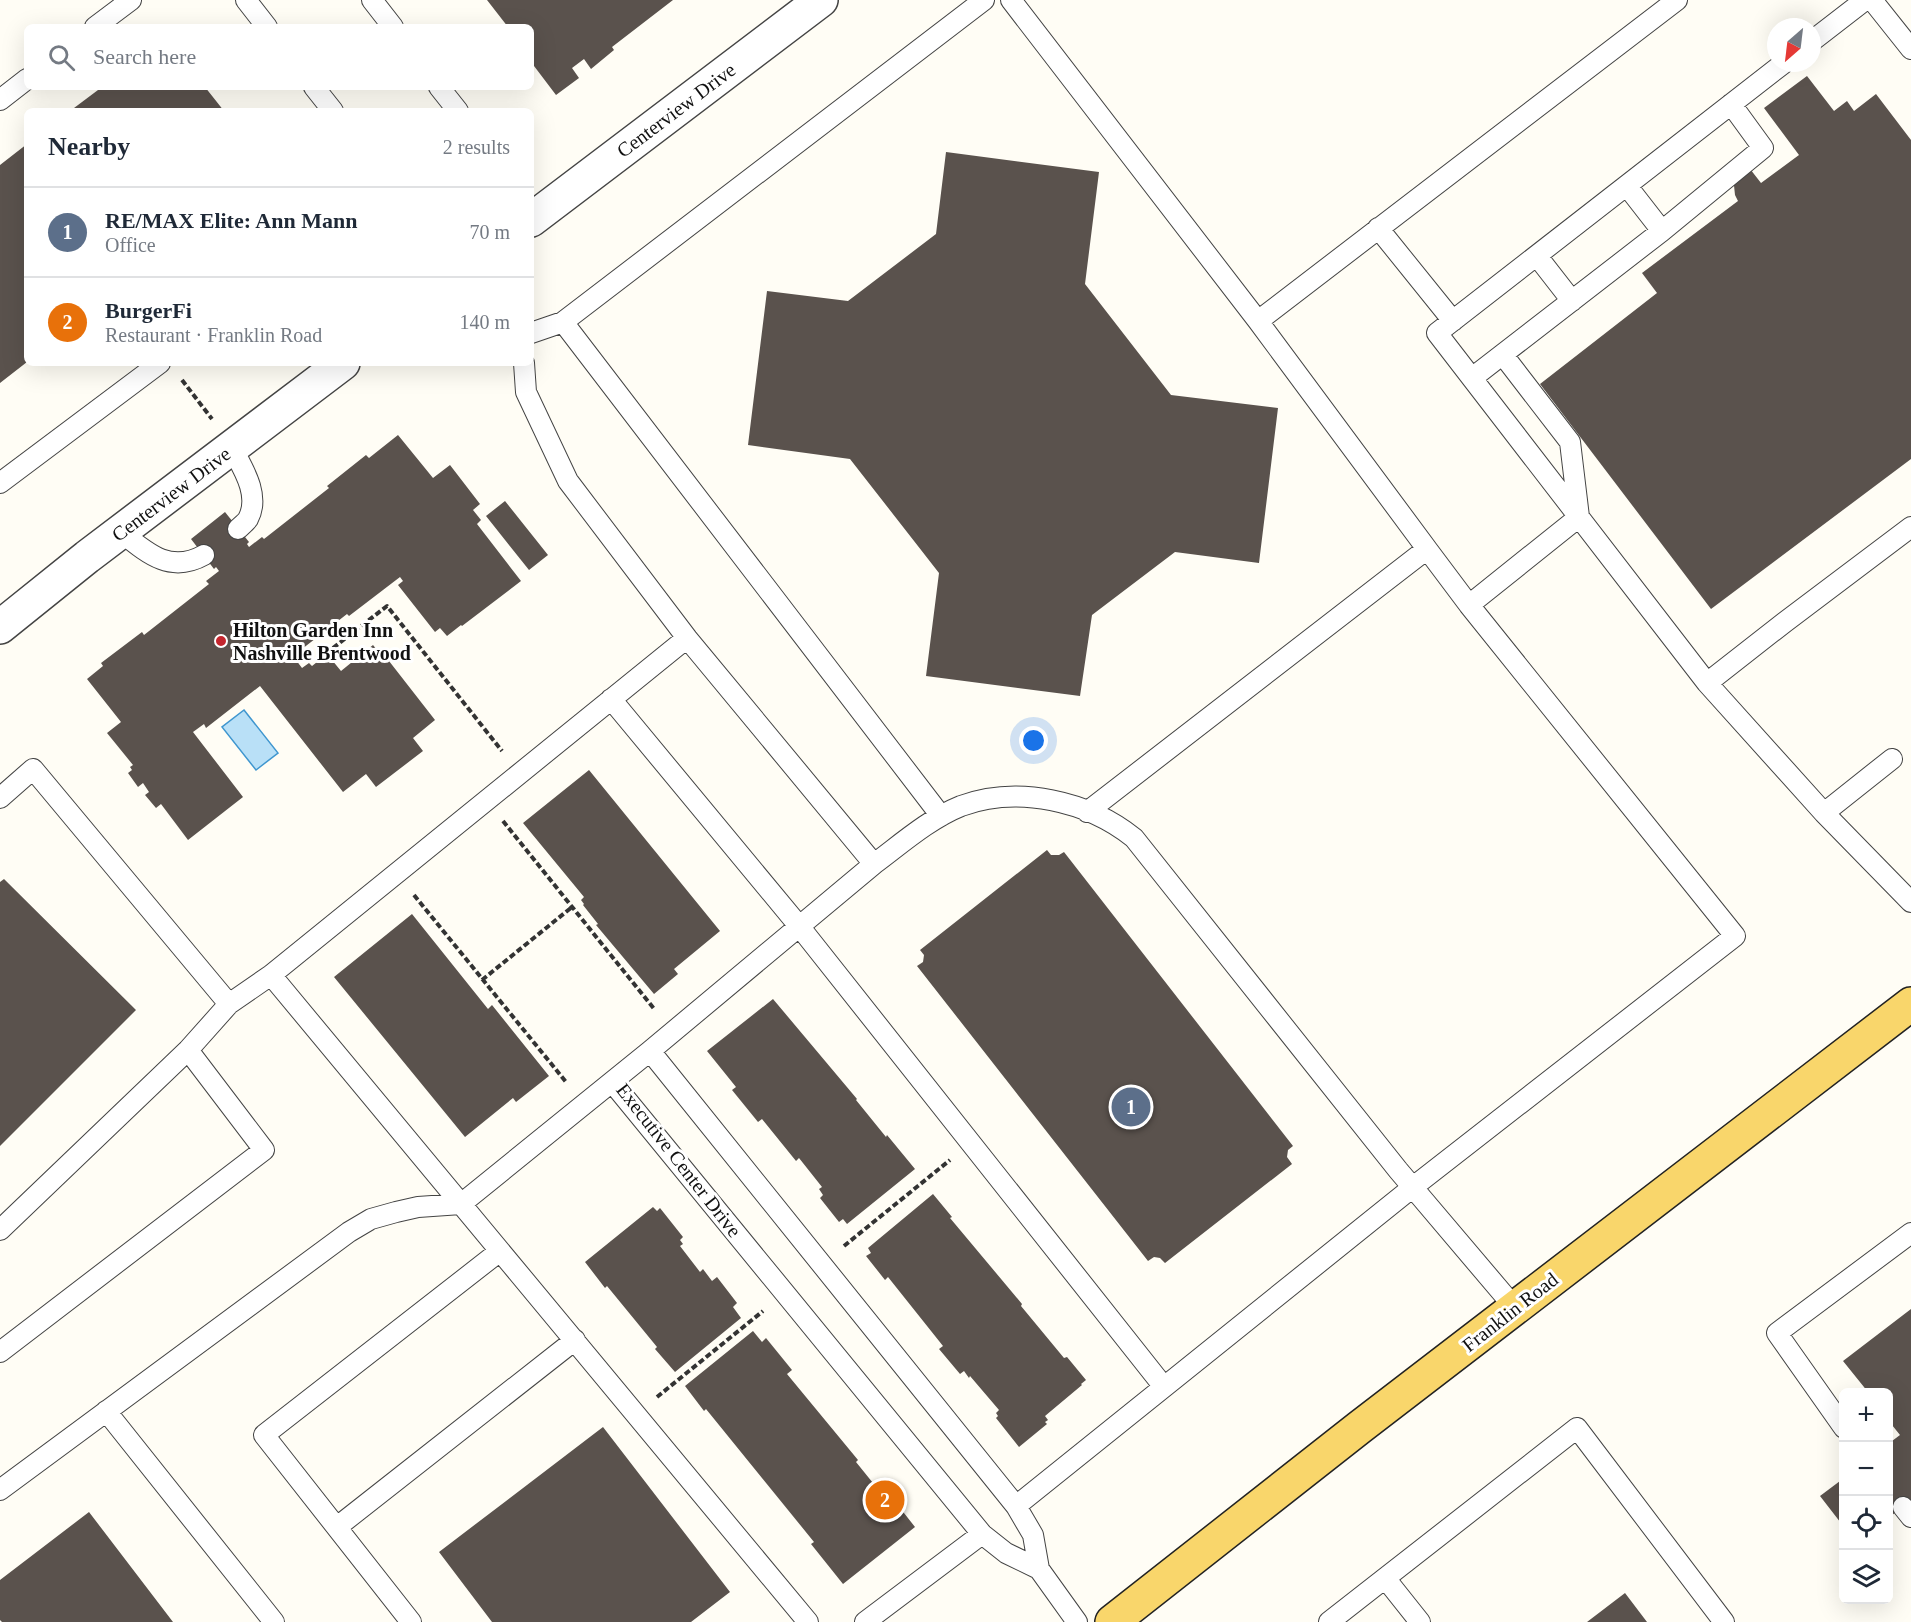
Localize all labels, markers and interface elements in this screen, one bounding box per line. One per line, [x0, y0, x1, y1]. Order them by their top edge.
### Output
north arrow [1767, 18, 1821, 72]
search box [24, 24, 534, 90]
icon: search [45, 41, 78, 74]
text: Search here [93, 44, 196, 69]
street label: Centerview Drive [612, 58, 740, 162]
text: Nearby [48, 132, 130, 161]
text: 2 results [443, 136, 510, 158]
text: RE/MAX Elite: Ann Mann [105, 208, 357, 233]
text: 1 [63, 221, 73, 243]
text: 70 m [469, 221, 510, 243]
text: Office [105, 234, 156, 256]
text: BurgerFi [105, 298, 192, 323]
text: 2 [63, 311, 73, 333]
text: 140 m [459, 311, 510, 333]
text: Restaurant · Franklin Road [105, 324, 322, 346]
street label: Centerview Drive [107, 442, 235, 546]
place label: Hilton Garden Inn Nashville Brentwood [233, 619, 411, 664]
marker: Hilton Garden Inn Nashville Brentwood [214, 634, 228, 648]
your location [1019, 726, 1048, 755]
street label: Executive Center Drive [612, 1079, 746, 1241]
pin: 1 [1112, 1084, 1150, 1130]
street label: Franklin Road [1458, 1268, 1562, 1356]
map controls [1839, 1388, 1893, 1604]
button: + [1839, 1388, 1893, 1442]
button: − [1839, 1442, 1893, 1496]
pin: 2 [866, 1478, 904, 1522]
button: locate [1839, 1496, 1893, 1550]
button: layers [1839, 1550, 1893, 1604]

